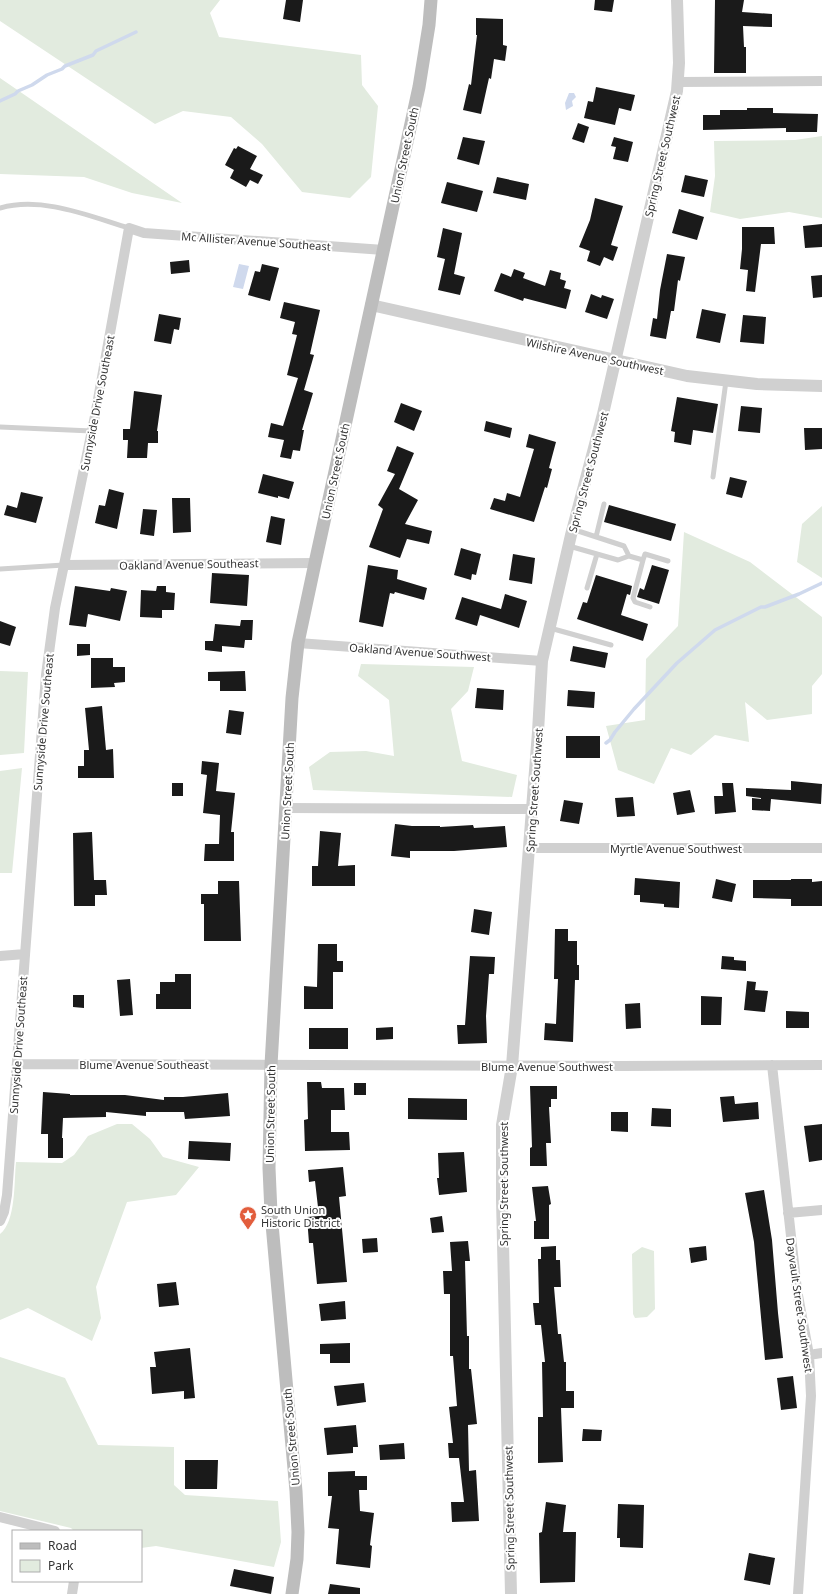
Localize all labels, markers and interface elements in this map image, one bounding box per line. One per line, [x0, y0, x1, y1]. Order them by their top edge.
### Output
street label: Spring Street Southwest [641, 94, 683, 218]
street label: Union Street South [386, 106, 422, 204]
street label: Mc Allister Avenue Southeast [181, 228, 331, 254]
street label: Sunnyside Drive Southeast [76, 334, 118, 472]
street label: Wilshire Avenue Southwest [525, 334, 665, 378]
street label: Spring Street Southwest [565, 410, 611, 534]
street label: Union Street South [317, 422, 353, 520]
street label: Oakland Avenue Southeast [119, 555, 259, 573]
street label: Oakland Avenue Southwest [349, 640, 491, 664]
street label: Sunnyside Drive Southeast [30, 653, 56, 791]
street label: Spring Street Southwest [522, 727, 546, 853]
street label: Union Street South [277, 742, 297, 840]
street label: Myrtle Avenue Southwest [610, 841, 742, 856]
street label: Sunnyside Drive Southeast [6, 976, 30, 1114]
street label: Blume Avenue Southeast [79, 1057, 209, 1072]
street label: Blume Avenue Southwest [481, 1059, 613, 1074]
street label: Union Street South [262, 1065, 278, 1163]
street label: Spring Street Southwest [496, 1122, 511, 1246]
place label: South Union Historic District [261, 1202, 340, 1230]
place icon: South Union Historic District [238, 1205, 258, 1230]
street label: Dayvault Street Southwest [783, 1237, 817, 1373]
street label: Union Street South [279, 1388, 303, 1486]
street label: Spring Street Southwest [500, 1446, 518, 1570]
legend [12, 1530, 142, 1582]
text: Road [48, 1537, 77, 1554]
text: Park [48, 1557, 74, 1574]

